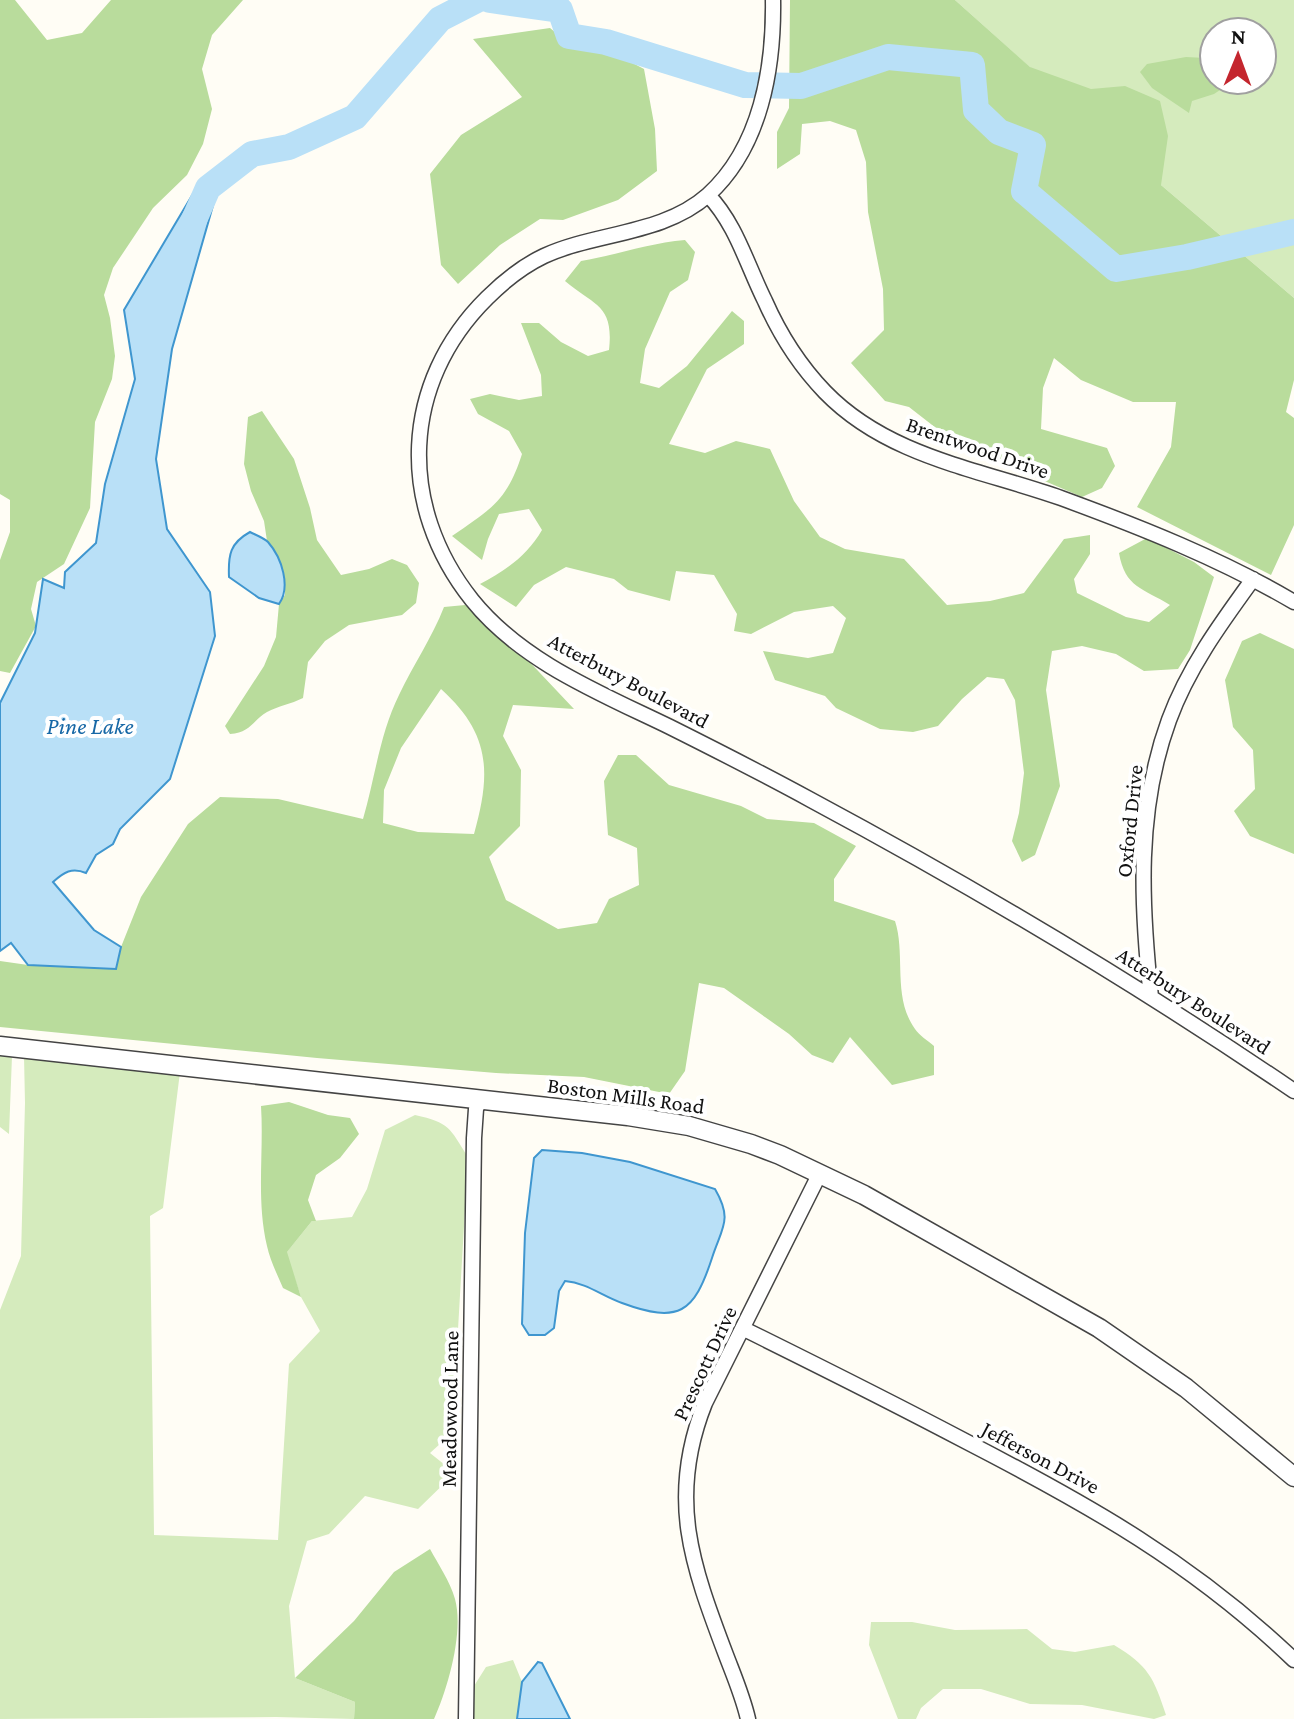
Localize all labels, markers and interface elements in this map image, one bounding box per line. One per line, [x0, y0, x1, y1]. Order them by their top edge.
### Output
north arrow [1198, 16, 1278, 96]
text: N [1231, 24, 1246, 49]
street label: Brentwood Drive [903, 411, 1053, 484]
street label: Atterbury Boulevard [544, 628, 714, 734]
water label: Pine Lake [47, 712, 133, 739]
street label: Oxford Drive [1111, 763, 1148, 879]
street label: Atterbury Boulevard [1112, 941, 1276, 1060]
street label: Boston Mills Road [546, 1072, 707, 1119]
street label: Prescott Drive [667, 1302, 742, 1424]
street label: Meadowood Lane [436, 1330, 463, 1488]
street label: Jefferson Drive [976, 1415, 1104, 1499]

